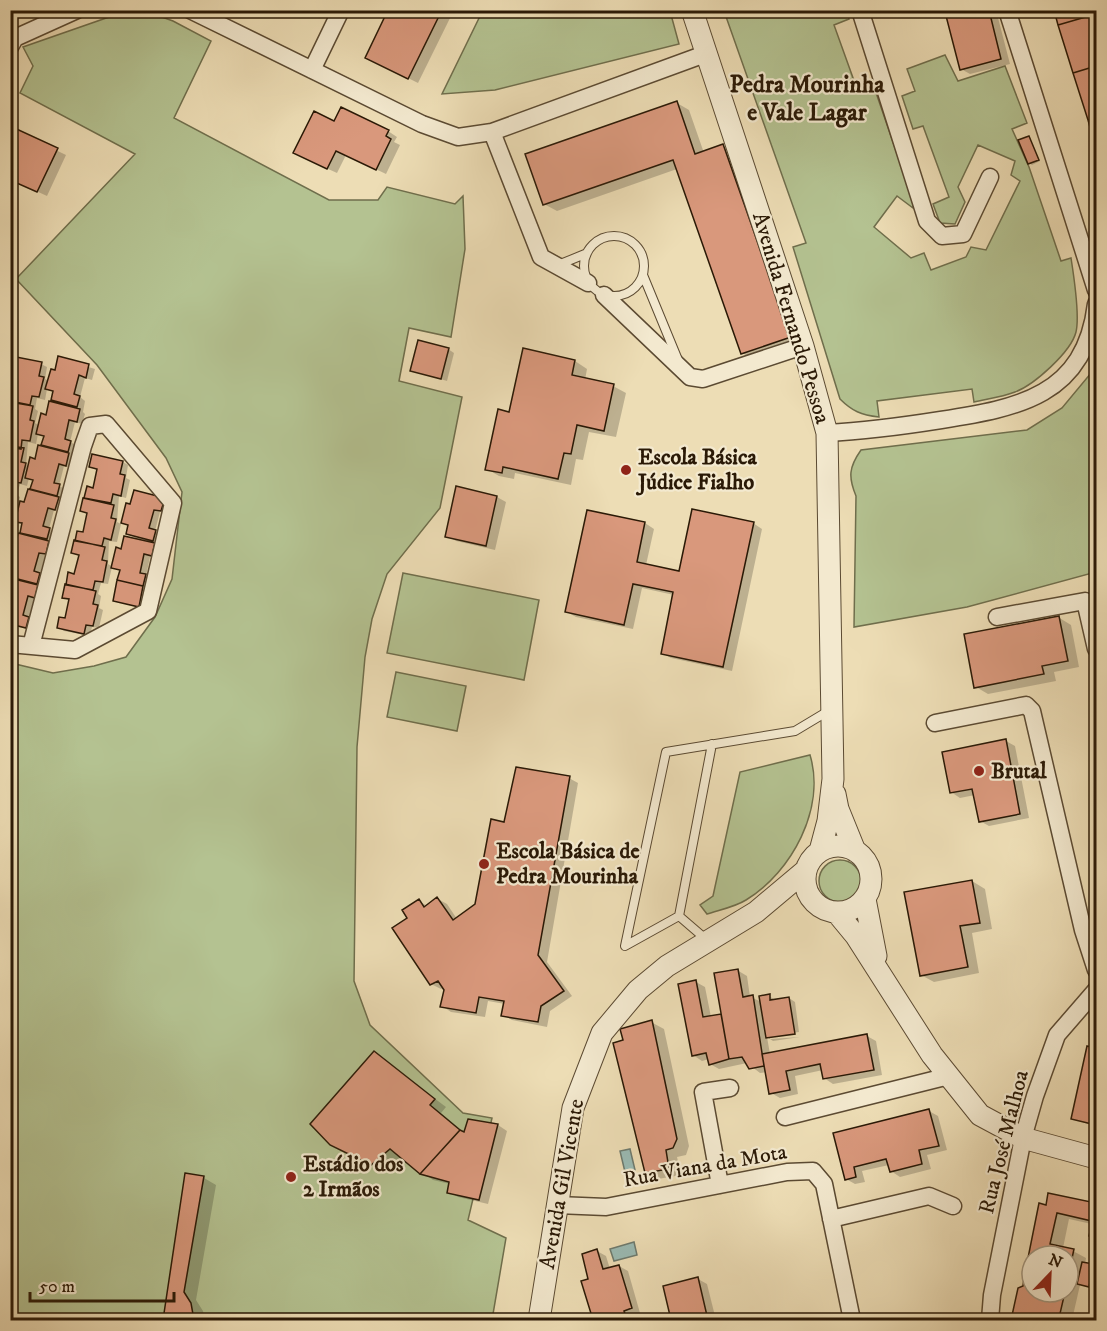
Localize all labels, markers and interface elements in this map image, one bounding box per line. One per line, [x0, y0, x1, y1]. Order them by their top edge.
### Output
district label: Pedra Mourinha e Vale Lagar [729, 70, 885, 128]
street label: Avenida Fernando Pessoa [746, 209, 836, 428]
place label: Escola Básica Júdice Fialho [635, 444, 757, 496]
marker: Escola Básica Júdice Fialho [619, 463, 633, 477]
place label: Brutal [991, 758, 1047, 785]
marker: Brutal [972, 764, 986, 778]
place label: Escola Básica de Pedra Mourinha [496, 838, 640, 890]
marker: Escola Básica de Pedra Mourinha [477, 857, 491, 871]
street label: Rua José Malhoa [973, 1067, 1035, 1217]
street label: Avenida Gil Vicente [534, 1097, 590, 1271]
street label: Rua Viana da Mota [621, 1138, 790, 1194]
place label: Estádio dos 2 Irmãos [303, 1151, 404, 1203]
marker: Estádio dos 2 Irmãos [284, 1170, 298, 1184]
north arrow [1020, 1244, 1080, 1304]
text: N [1046, 1249, 1065, 1273]
scale bar [30, 1265, 174, 1303]
text: 50 m [39, 1276, 75, 1298]

